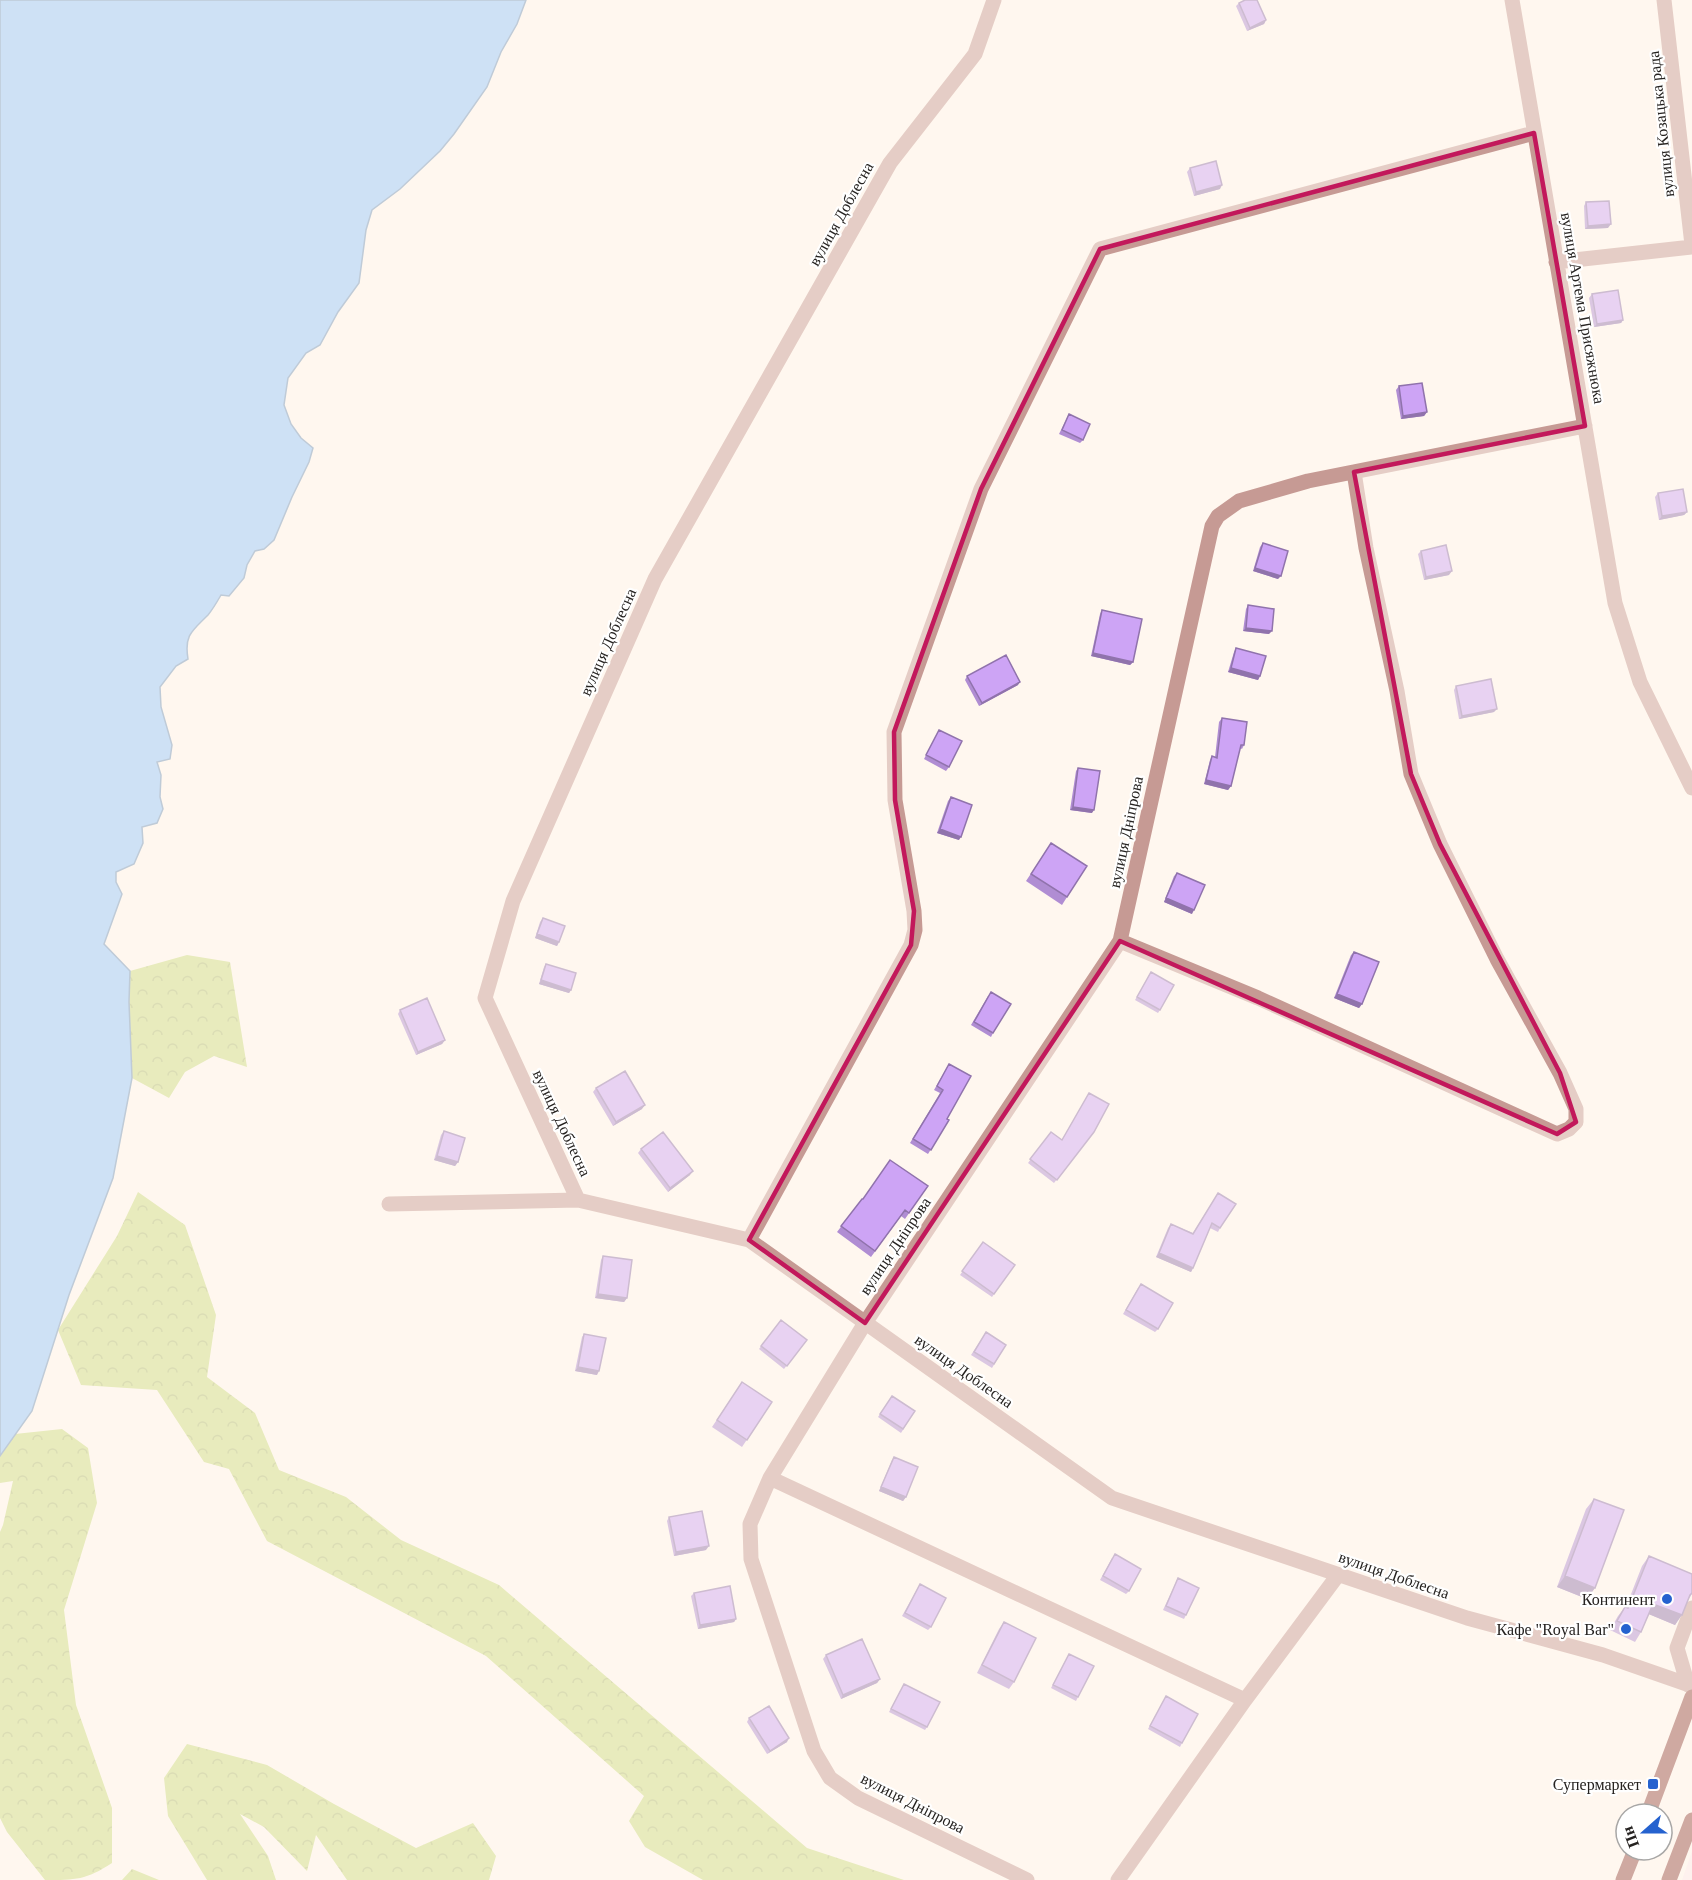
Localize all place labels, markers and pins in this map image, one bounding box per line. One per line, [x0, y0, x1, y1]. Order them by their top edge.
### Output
place label: Континент [1582, 1591, 1655, 1608]
marker: Континент [1660, 1592, 1674, 1606]
place label: Кафе "Royal Bar" [1497, 1621, 1614, 1639]
marker: Кафе "Royal Bar" [1619, 1622, 1633, 1636]
place label: Супермаркет [1553, 1776, 1641, 1794]
marker: Супермаркет [1646, 1777, 1660, 1791]

